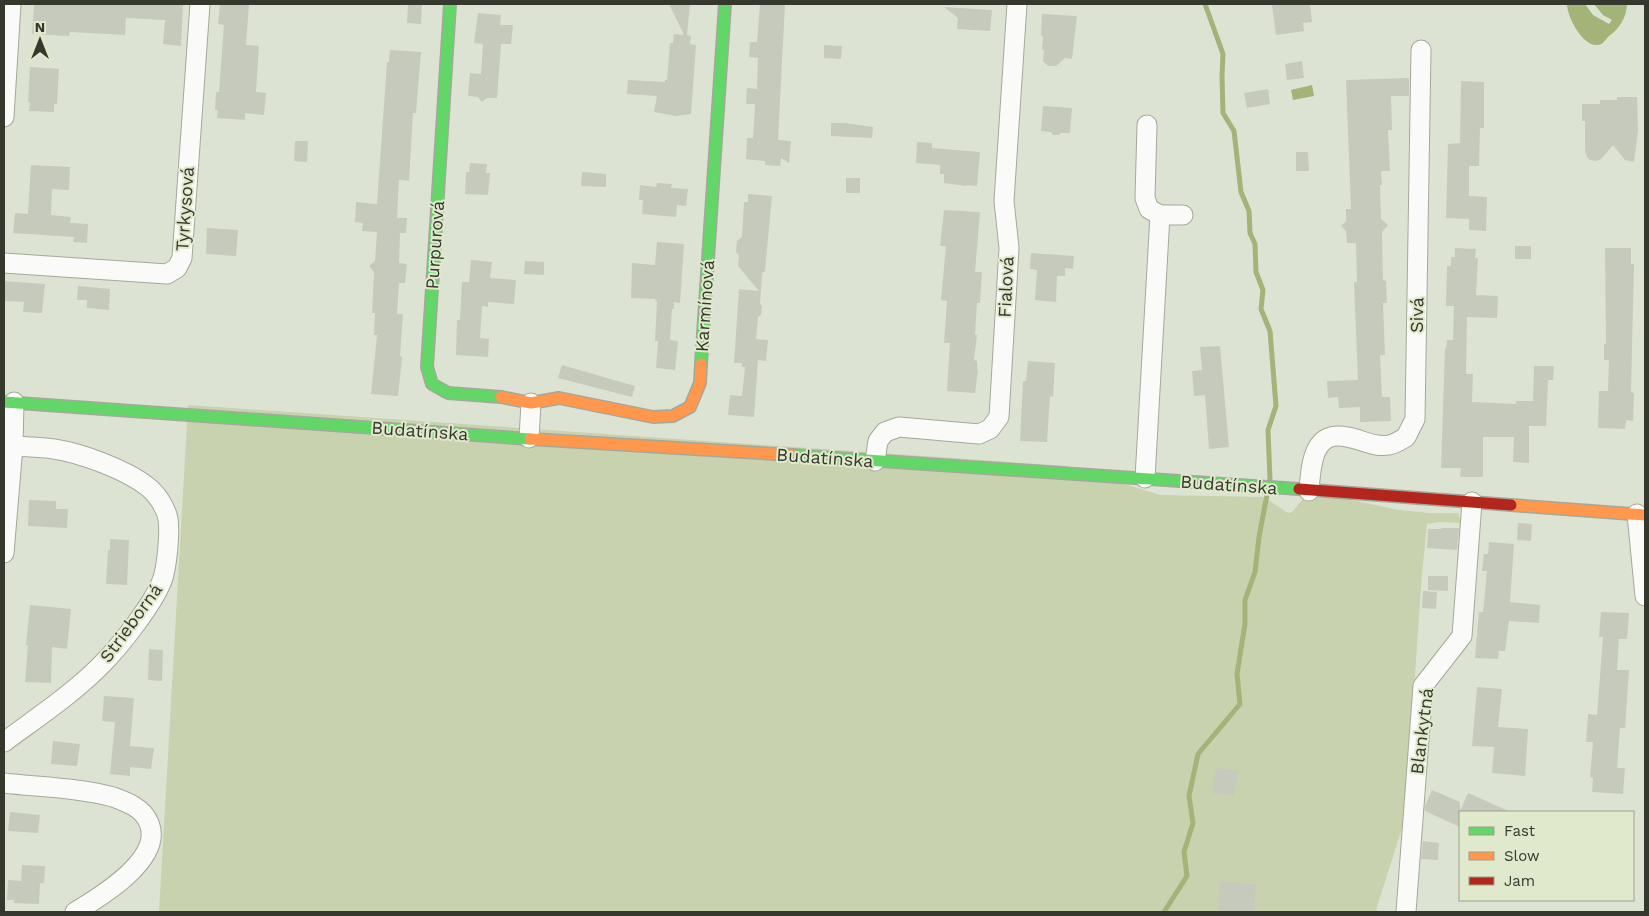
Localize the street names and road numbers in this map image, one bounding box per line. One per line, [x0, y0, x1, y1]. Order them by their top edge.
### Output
street label: Tyrkysová [171, 166, 198, 252]
street label: Purpurová [421, 200, 448, 290]
street label: Fialová [993, 256, 1018, 318]
street label: Karmínová [691, 259, 718, 353]
street label: Sivá [1406, 297, 1427, 333]
street label: Budatínska [371, 417, 469, 444]
street label: Budatínska [776, 444, 874, 471]
street label: Budatínska [1180, 471, 1278, 498]
street label: Strieborná [95, 579, 166, 666]
street label: Blankytná [1406, 686, 1437, 775]

